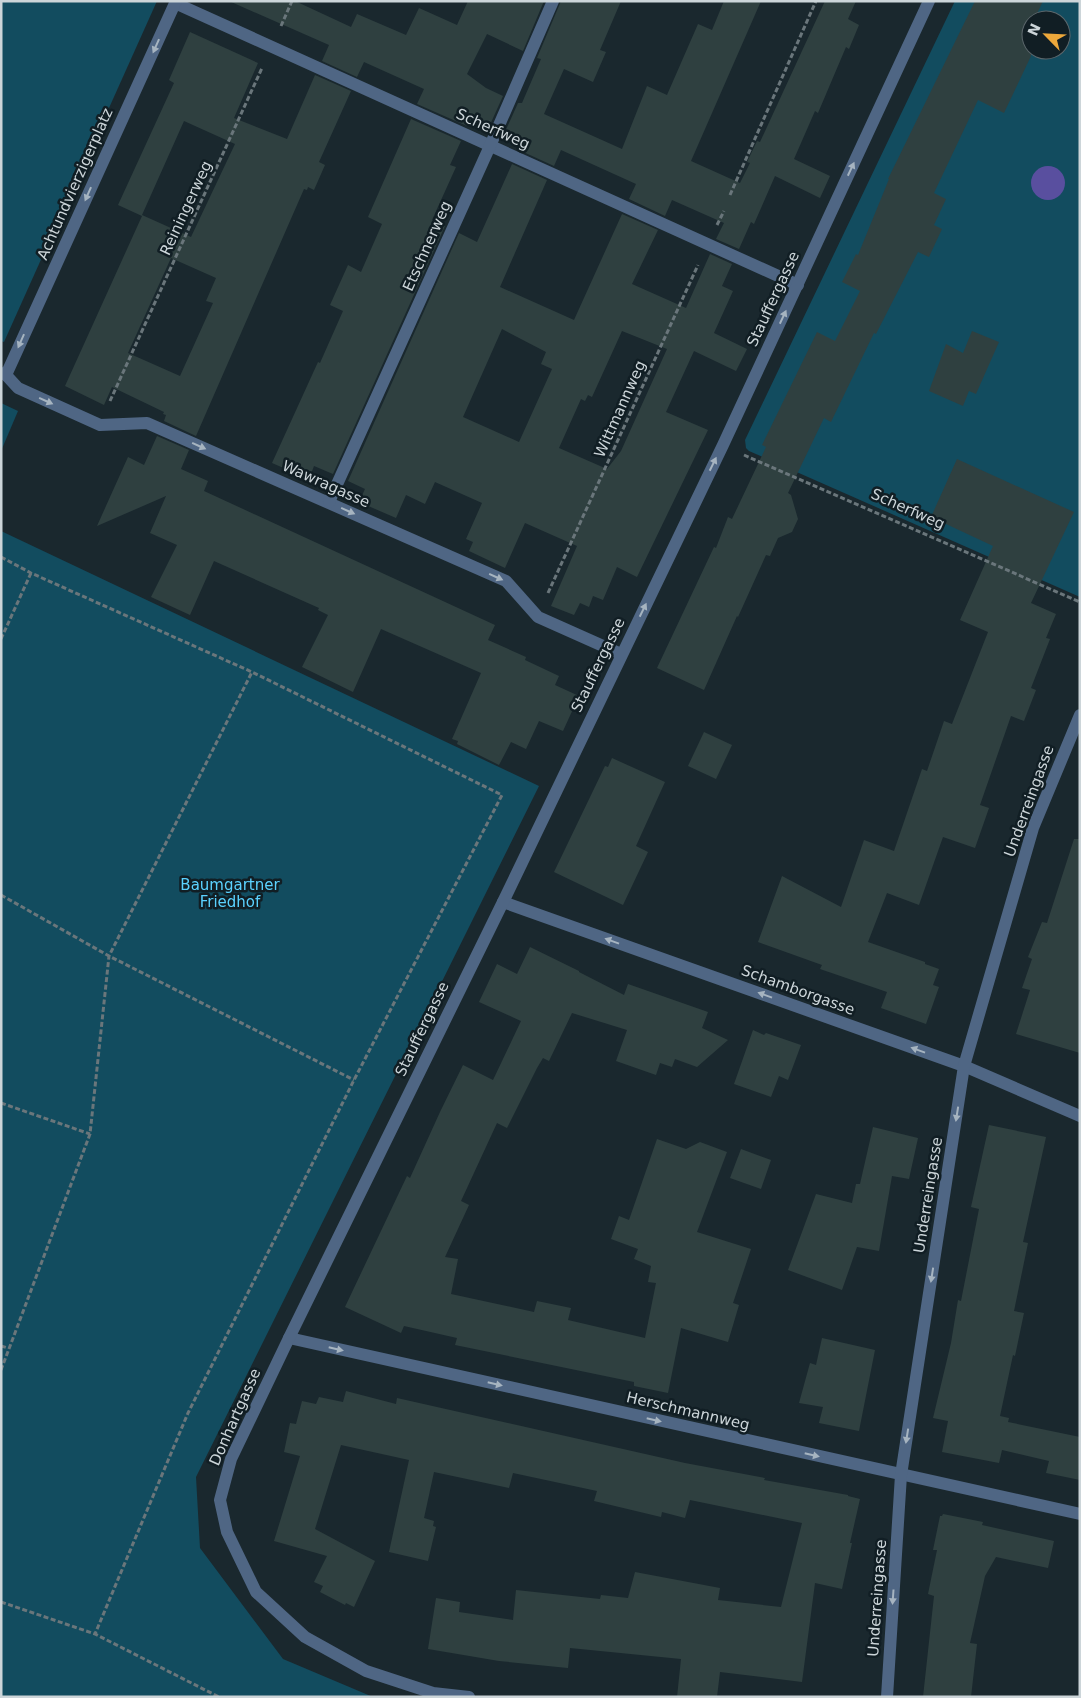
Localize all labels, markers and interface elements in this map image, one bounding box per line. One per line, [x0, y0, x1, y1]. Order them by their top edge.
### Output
north arrow [1021, 10, 1071, 60]
text: N [1024, 21, 1044, 38]
one-way arrow [151, 39, 159, 53]
street label: Achtundvierzigerplatz [33, 105, 117, 263]
street label: Scherfweg [453, 105, 533, 153]
street label: Reiningerweg [156, 158, 216, 258]
one-way arrow [847, 162, 856, 177]
one-way arrow [84, 187, 92, 201]
street label: Etschnerweg [399, 198, 455, 294]
street label: Stauffergasse [743, 248, 803, 350]
one-way arrow [779, 310, 787, 324]
one-way arrow [17, 334, 26, 349]
street label: Wittmannweg [591, 358, 649, 460]
one-way arrow [39, 397, 53, 405]
one-way arrow [192, 442, 206, 450]
street label: Wawragasse [279, 457, 373, 511]
one-way arrow [710, 457, 718, 471]
street label: Scherfweg [868, 485, 948, 533]
one-way arrow [341, 507, 355, 515]
one-way arrow [489, 573, 503, 581]
one-way arrow [639, 603, 647, 617]
street label: Stauffergasse [567, 615, 629, 715]
street label: Underreingasse [1000, 743, 1058, 859]
park label: Baumgartner Friedhof [180, 876, 280, 911]
one-way arrow [604, 937, 619, 945]
street label: Schamborgasse [739, 961, 857, 1019]
street label: Stauffergasse [391, 979, 453, 1079]
one-way arrow [758, 991, 773, 999]
one-way arrow [911, 1046, 926, 1053]
one-way arrow [953, 1107, 961, 1123]
street label: Underreingasse [910, 1136, 946, 1254]
one-way arrow [928, 1267, 936, 1283]
one-way arrow [329, 1345, 344, 1353]
street label: Donhartgasse [206, 1366, 264, 1468]
one-way arrow [488, 1380, 503, 1388]
street label: Herschmannweg [625, 1388, 751, 1434]
one-way arrow [646, 1416, 661, 1424]
one-way arrow [903, 1428, 911, 1444]
one-way arrow [805, 1451, 820, 1459]
street label: Underreingasse [864, 1539, 890, 1657]
one-way arrow [889, 1590, 897, 1606]

